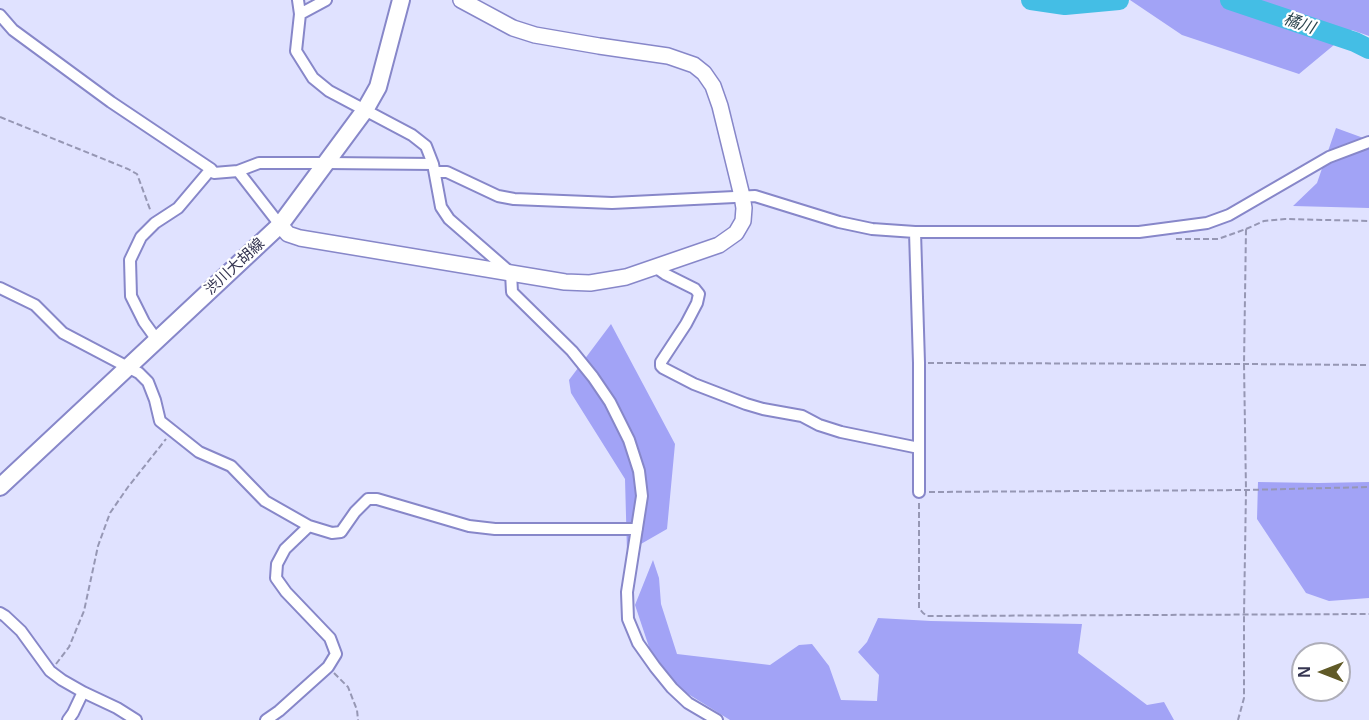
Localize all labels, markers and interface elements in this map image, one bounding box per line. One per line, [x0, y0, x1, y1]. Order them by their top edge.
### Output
water label: 橘川 [1281, 10, 1317, 38]
street label: 渋川大胡線 [201, 235, 269, 299]
north arrow [1291, 642, 1351, 702]
text: N [1296, 666, 1313, 678]

